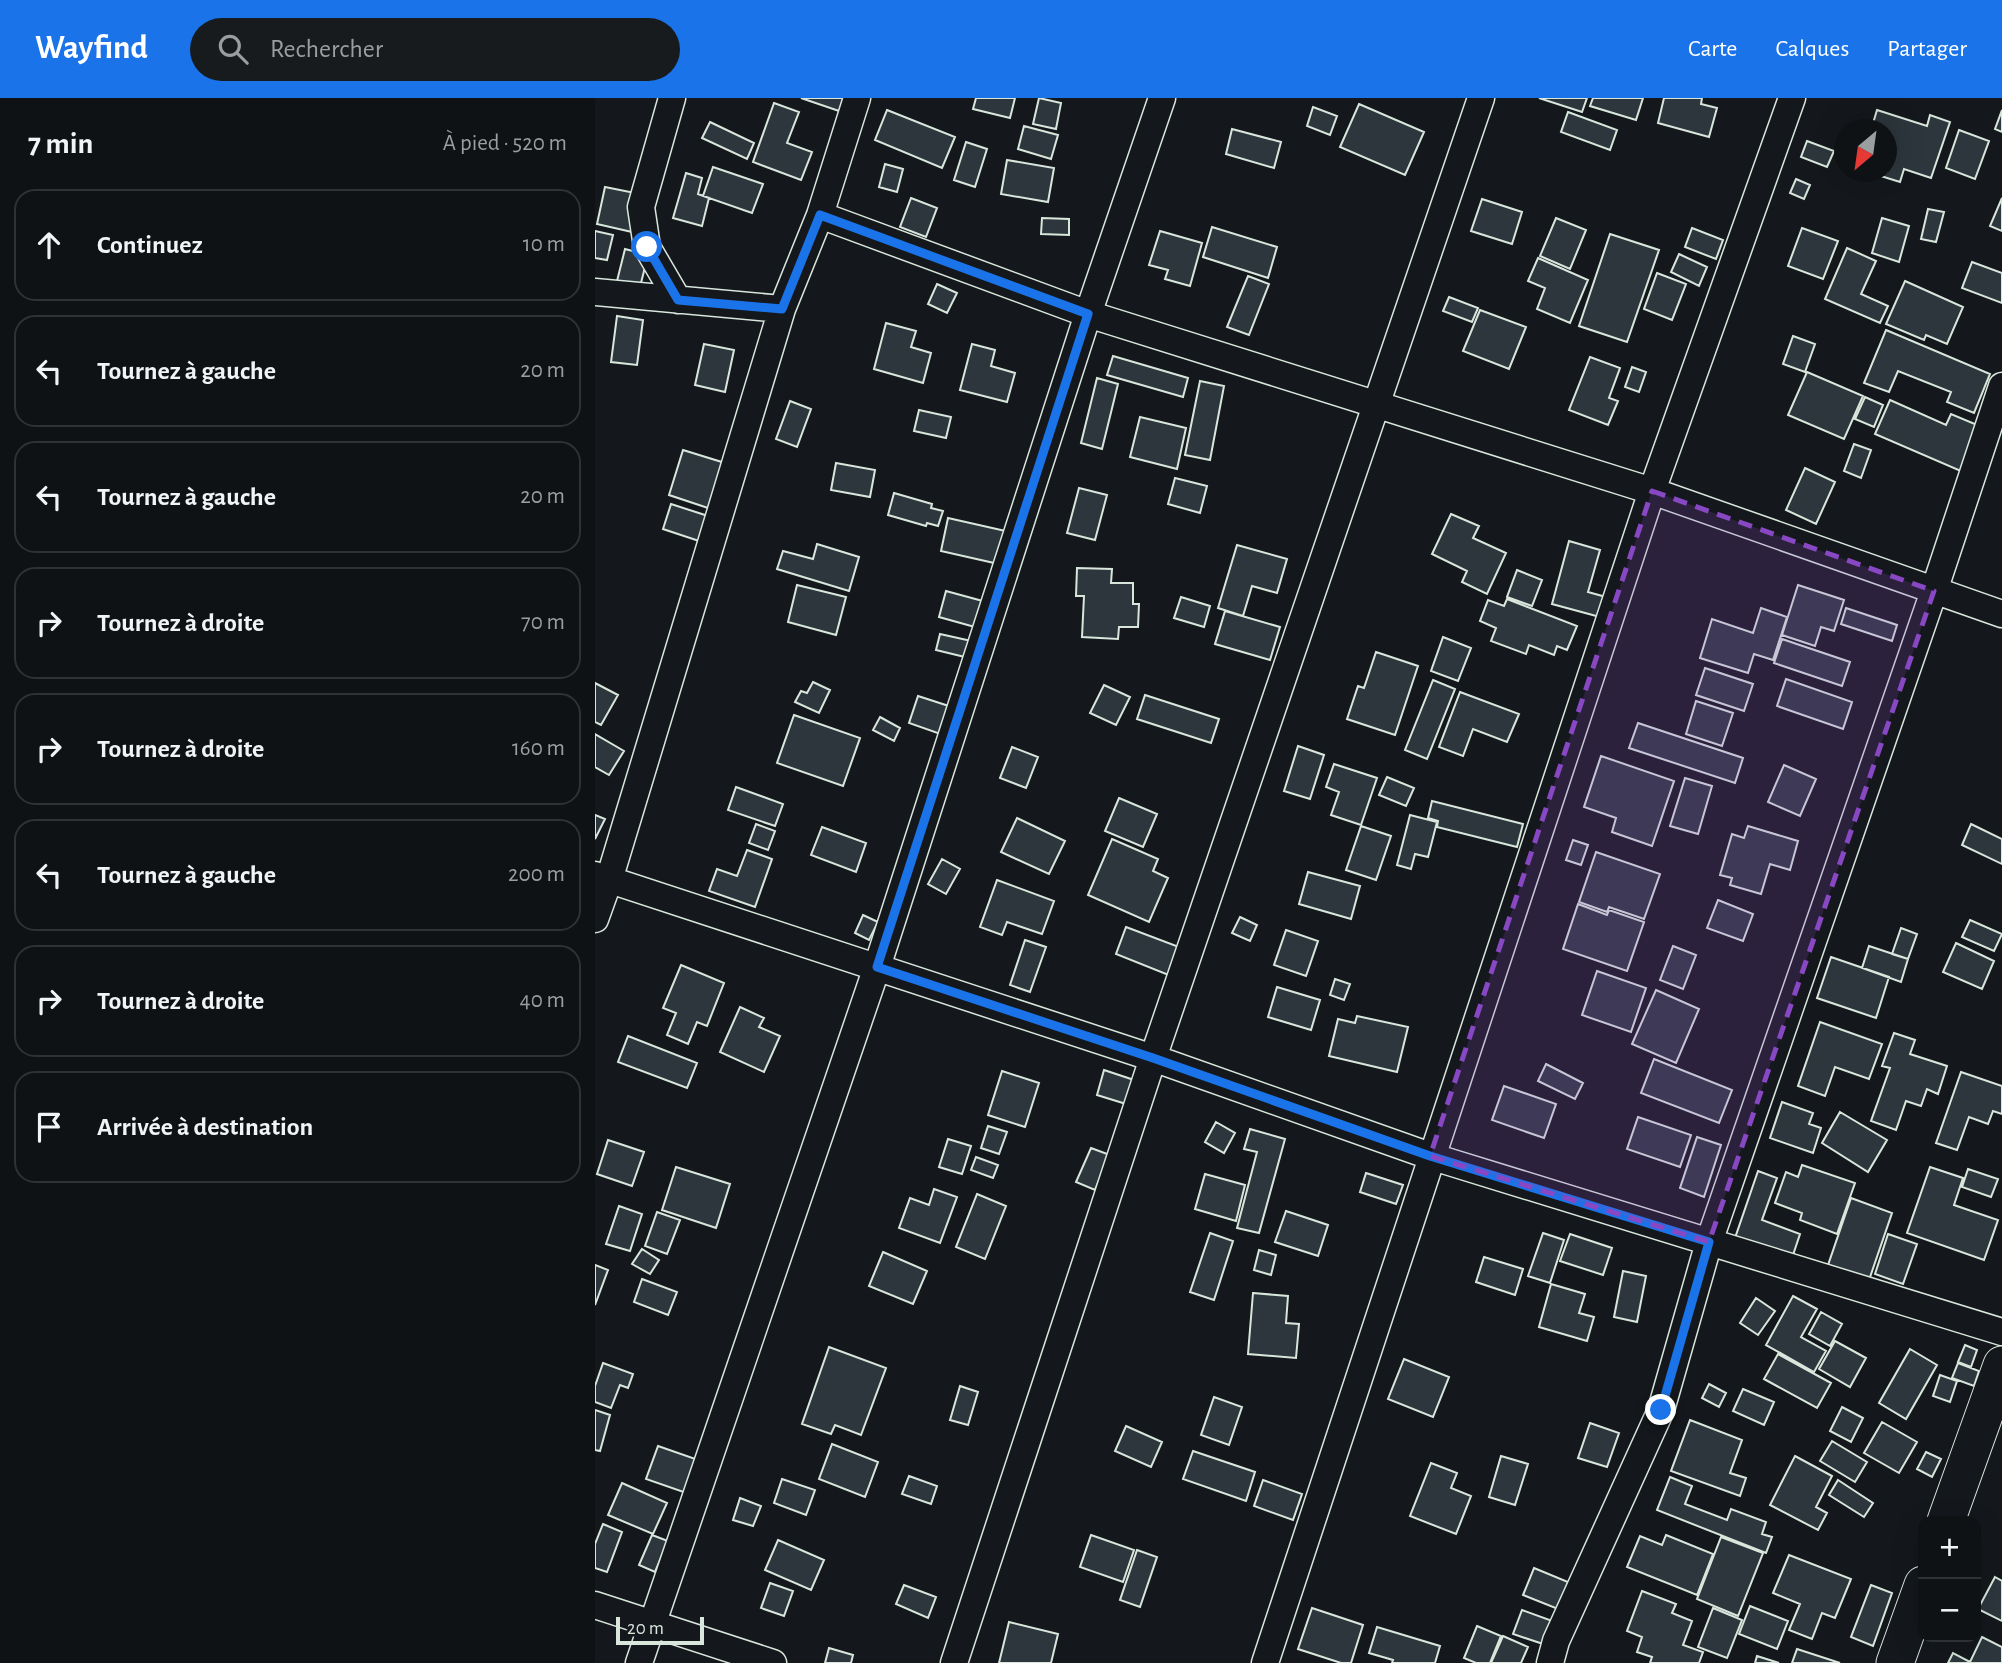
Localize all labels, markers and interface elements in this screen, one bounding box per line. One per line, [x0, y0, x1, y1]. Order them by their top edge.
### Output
search box [190, 18, 680, 81]
icon: search [214, 30, 252, 68]
text: Wayfind [35, 32, 148, 65]
text: Rechercher [270, 36, 383, 62]
text: Carte [1688, 37, 1737, 61]
text: Calques [1775, 37, 1849, 61]
text: Partager [1887, 37, 1967, 61]
north arrow [1834, 119, 1897, 182]
text: 7 min [28, 129, 93, 159]
text: À pied · 520 m [443, 132, 567, 155]
icon: ahead [30, 226, 68, 264]
route start [631, 231, 662, 262]
text: Continuez [97, 232, 203, 258]
text: 10 m [523, 233, 565, 256]
icon: left [30, 352, 68, 390]
text: Tournez à gauche [97, 358, 276, 384]
text: 20 m [520, 359, 565, 382]
icon: left [30, 478, 68, 516]
text: Tournez à gauche [97, 484, 276, 510]
text: 20 m [520, 485, 565, 508]
icon: right [30, 604, 68, 642]
text: Tournez à droite [97, 610, 264, 636]
text: 70 m [521, 611, 565, 634]
icon: right [30, 730, 68, 768]
text: Tournez à droite [97, 736, 264, 762]
text: 160 m [512, 737, 565, 760]
icon: left [30, 856, 68, 894]
text: Tournez à gauche [97, 862, 276, 888]
text: 200 m [508, 863, 565, 886]
icon: right [30, 982, 68, 1020]
text: Tournez à droite [97, 988, 264, 1014]
text: 40 m [520, 989, 565, 1012]
icon: arrive [30, 1108, 68, 1146]
text: Arrivée à destination [97, 1114, 313, 1140]
route end [1645, 1394, 1676, 1425]
map controls [1918, 1516, 1981, 1642]
button: + [1918, 1516, 1981, 1579]
button: − [1918, 1579, 1981, 1642]
scale bar [616, 1614, 703, 1646]
text: 20 m [627, 1619, 664, 1638]

